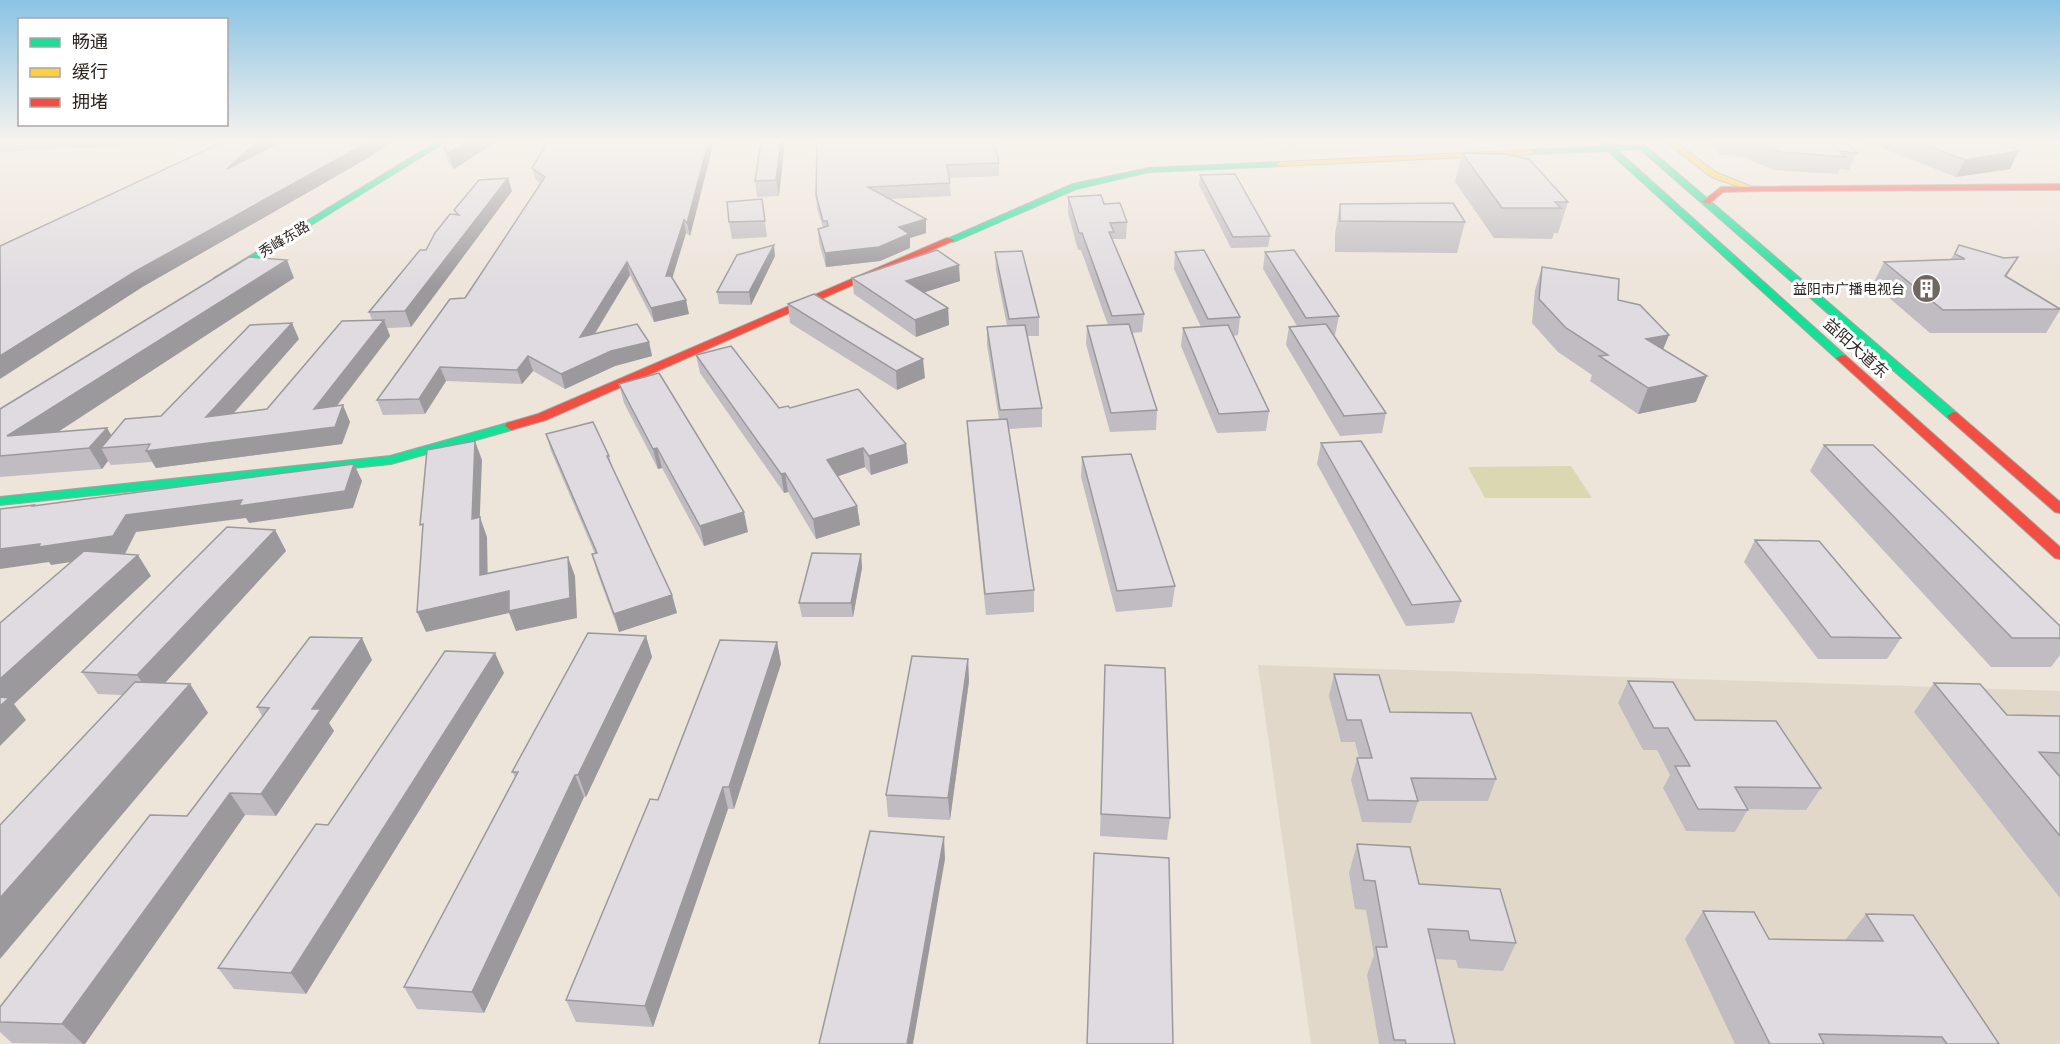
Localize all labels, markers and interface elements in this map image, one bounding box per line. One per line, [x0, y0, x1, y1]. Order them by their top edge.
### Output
legend [18, 18, 228, 126]
text: 畅通 [72, 30, 108, 54]
text: 缓行 [72, 60, 108, 84]
text: 拥堵 [72, 90, 108, 114]
street label: 秀峰东路 [255, 217, 313, 261]
building icon: 益阳市广播电视台 [1910, 273, 1942, 305]
place label: 益阳市广播电视台 [1793, 280, 1905, 298]
street label: 益阳大道东 [1819, 313, 1893, 383]

